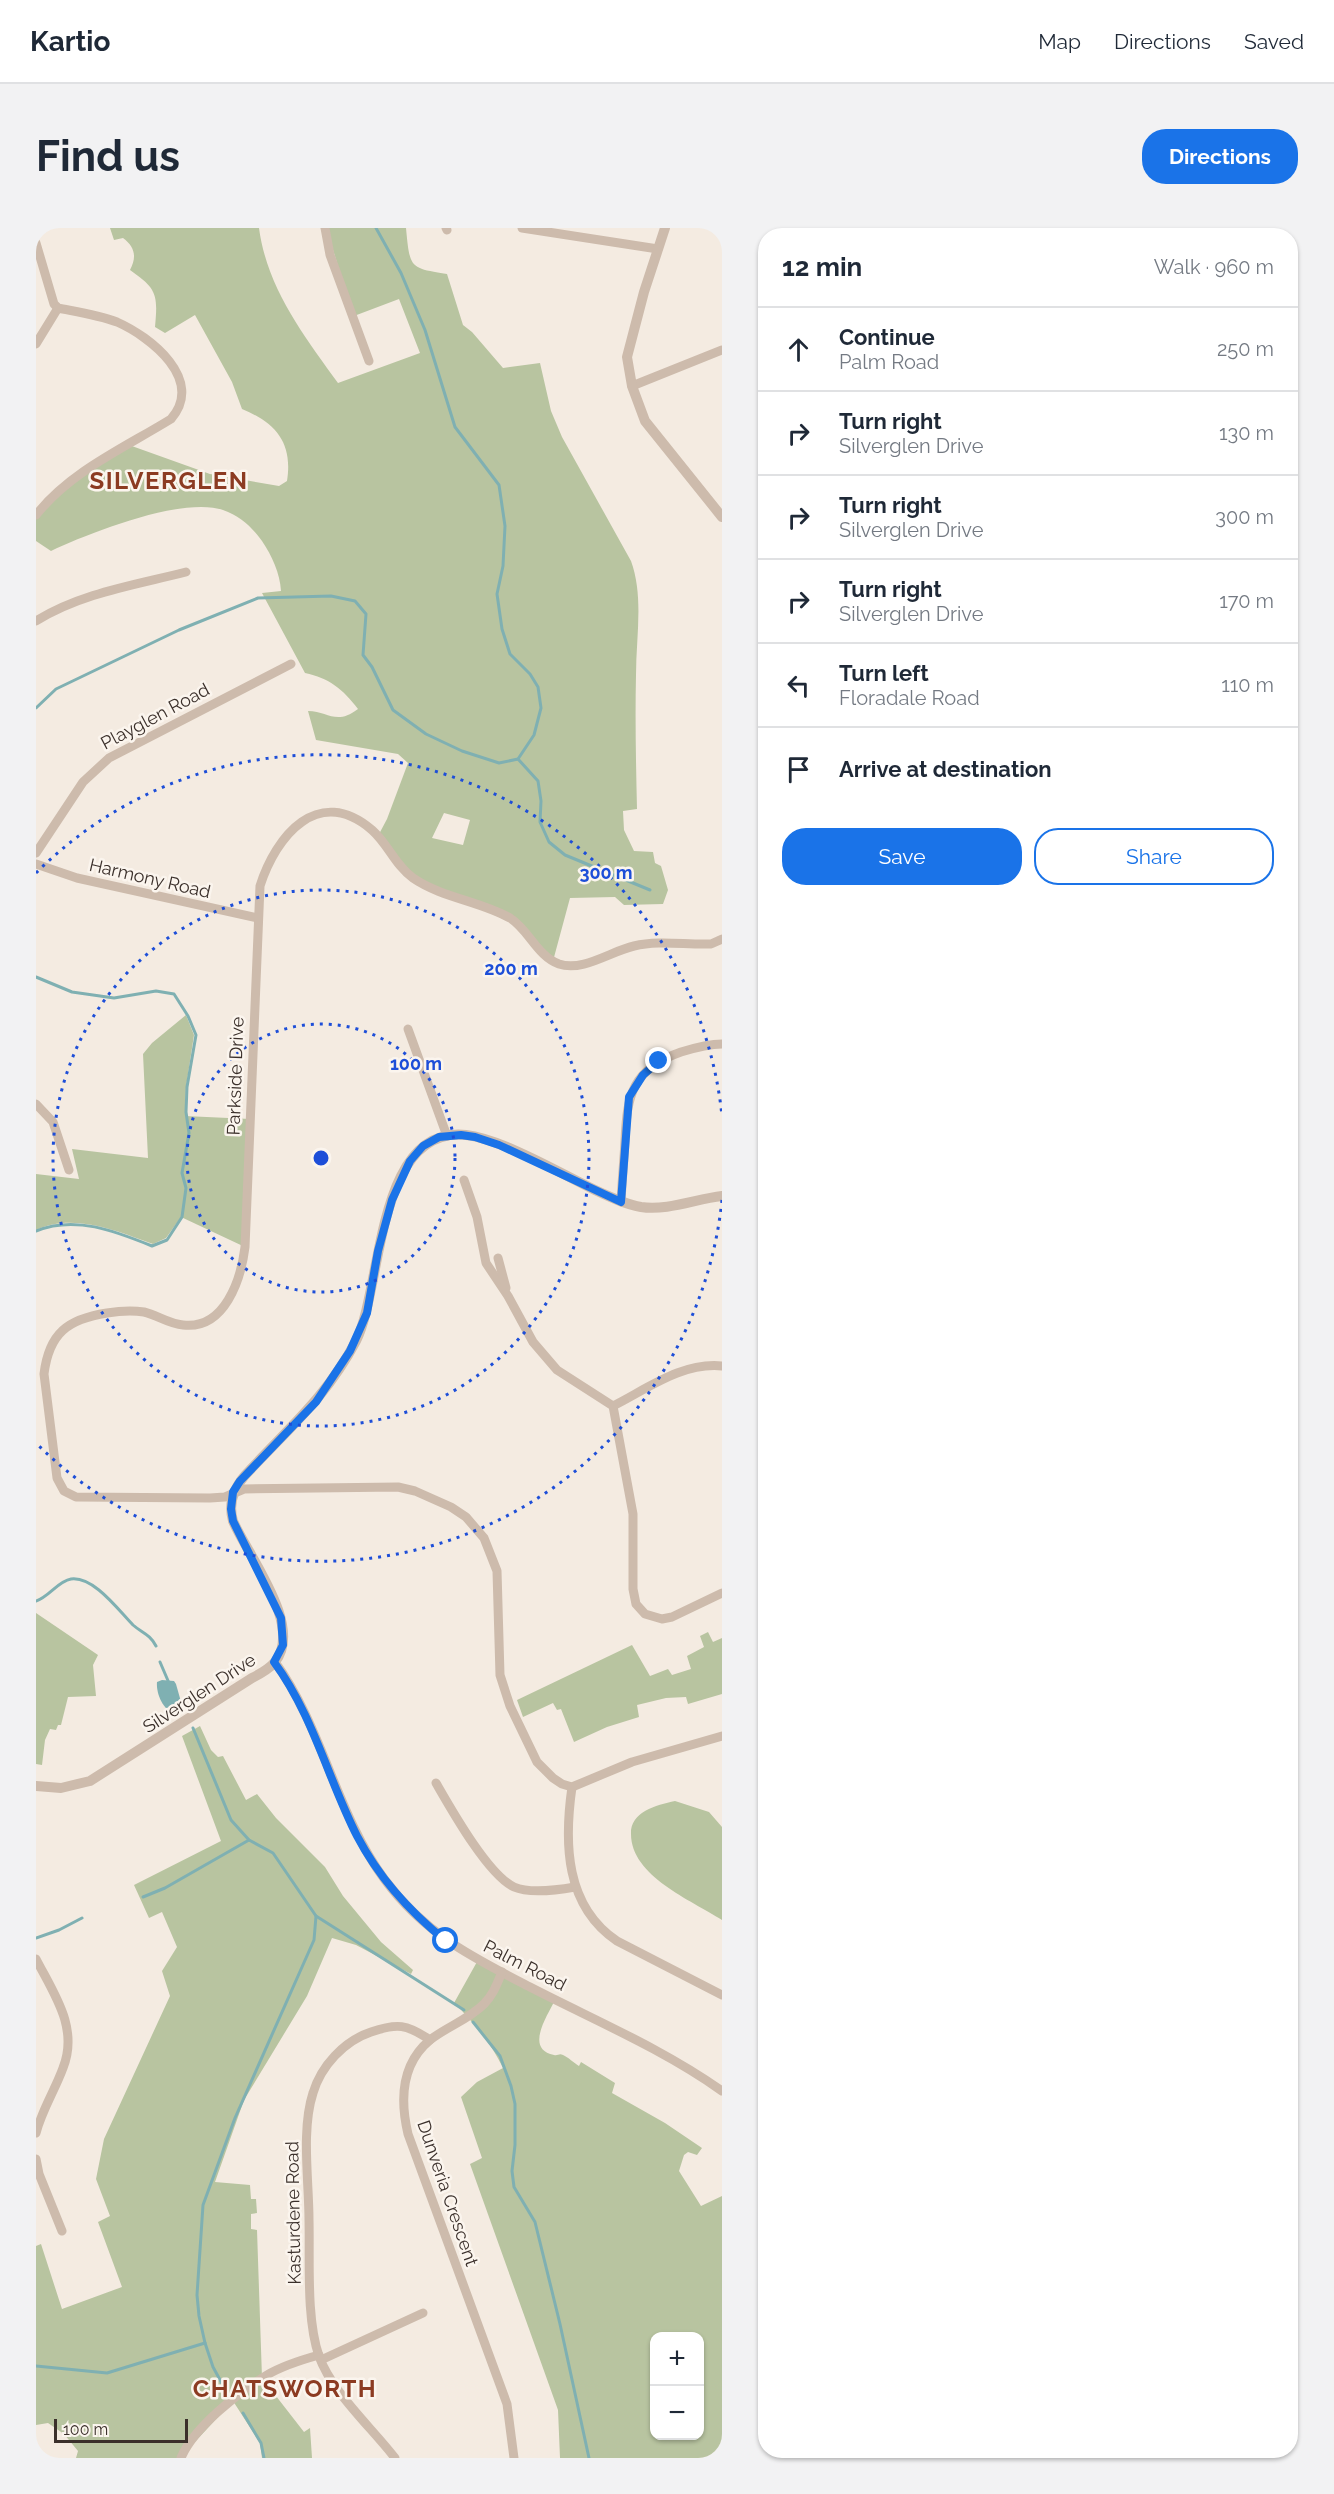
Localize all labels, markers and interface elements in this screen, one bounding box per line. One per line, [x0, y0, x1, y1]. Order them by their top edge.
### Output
text: Kartio [30, 25, 110, 58]
text: Map [1038, 29, 1081, 54]
text: Directions [1114, 29, 1211, 54]
text: Saved [1244, 29, 1304, 54]
button: Directions [1142, 129, 1298, 184]
text: Find us [36, 132, 180, 181]
text: 12 min [782, 252, 862, 282]
text: Walk · 960 m [1154, 255, 1274, 279]
text: Continue [839, 324, 935, 350]
icon: ahead [782, 333, 815, 366]
text: 250 m [1217, 337, 1274, 361]
text: Palm Road [839, 350, 939, 374]
text: Turn right [839, 408, 942, 434]
icon: right [782, 417, 815, 450]
text: 130 m [1219, 421, 1274, 445]
text: Silverglen Drive [839, 434, 983, 458]
district label: SILVERGLEN [89, 466, 249, 495]
text: Turn right [839, 492, 942, 518]
icon: right [782, 501, 815, 534]
text: 300 m [1215, 505, 1274, 529]
text: Silverglen Drive [839, 518, 983, 542]
text: Turn right [839, 576, 942, 602]
icon: right [782, 585, 815, 618]
text: 170 m [1219, 589, 1274, 613]
text: Silverglen Drive [839, 602, 983, 626]
text: Turn left [839, 660, 929, 686]
icon: left [782, 669, 815, 702]
text: 110 m [1221, 673, 1274, 697]
street label: Playglen Road [97, 679, 213, 753]
text: Floradale Road [839, 686, 980, 710]
icon: arrive [782, 753, 815, 786]
text: Arrive at destination [839, 756, 1052, 782]
button: Save [782, 828, 1022, 885]
button: Share [1034, 828, 1274, 885]
street label: Harmony Road [87, 854, 213, 902]
text: 300 m [579, 862, 633, 883]
text: 200 m [484, 958, 538, 979]
street label: Parkside Drive [222, 1016, 248, 1136]
route end [645, 1047, 671, 1073]
text: 100 m [390, 1053, 442, 1074]
centre of rings [311, 1148, 331, 1168]
street label: Silverglen Drive [139, 1649, 260, 1737]
route start [432, 1927, 458, 1953]
street label: Palm Road [480, 1935, 570, 1995]
street label: Dunveria Crescent [413, 2117, 483, 2269]
street label: Kasturdene Road [281, 2141, 305, 2285]
map controls [650, 2332, 704, 2440]
button: + [650, 2332, 704, 2386]
district label: CHATSWORTH [193, 2374, 377, 2403]
button: − [650, 2386, 704, 2440]
scale bar [54, 2416, 188, 2444]
text: 100 m [63, 2420, 108, 2439]

